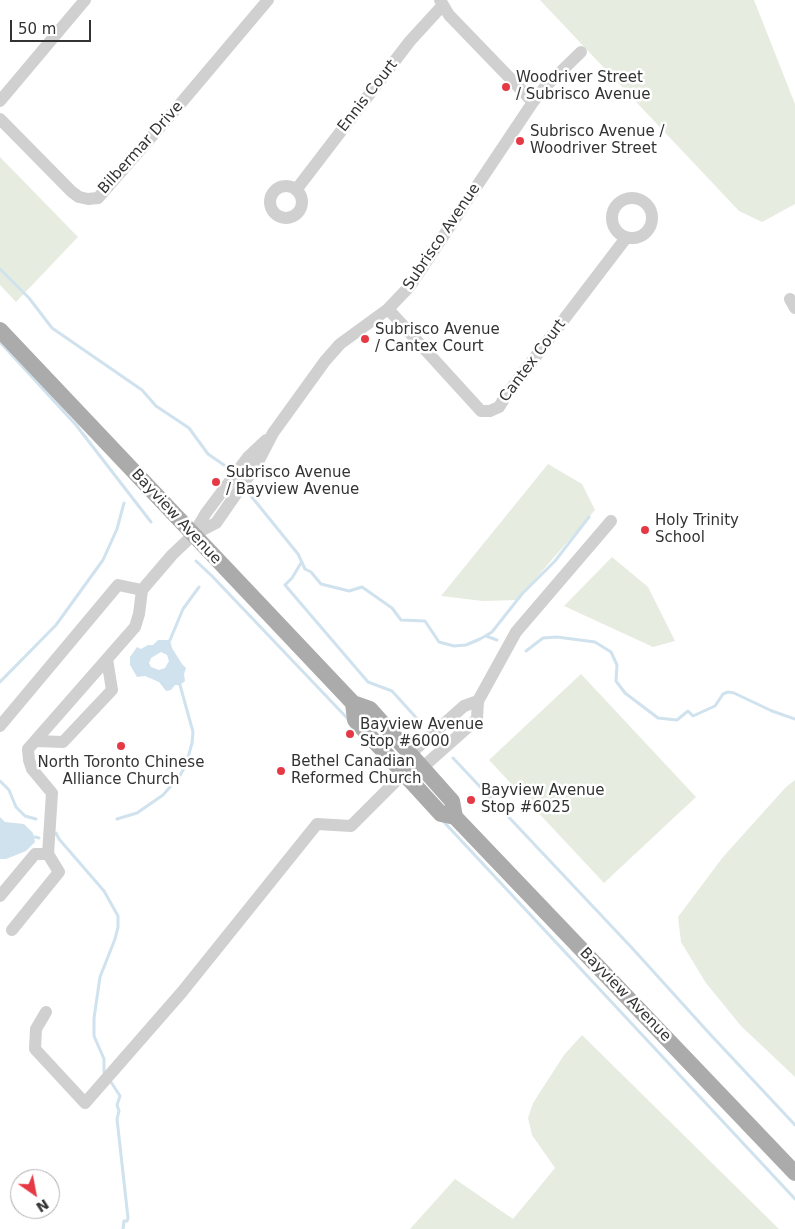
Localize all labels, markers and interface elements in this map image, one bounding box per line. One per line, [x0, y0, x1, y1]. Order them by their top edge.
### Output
scale bar [12, 10, 94, 42]
text: 50 m [18, 20, 56, 38]
street label: Ennis Court [334, 56, 402, 136]
place label: Woodriver Street / Subrisco Avenue [516, 69, 650, 104]
marker: Woodriver Street / Subrisco Avenue [500, 81, 512, 93]
street label: Bilbermar Drive [95, 98, 187, 198]
place label: Subrisco Avenue / Woodriver Street [530, 123, 664, 158]
marker: Subrisco Avenue / Woodriver Street [514, 135, 526, 147]
street label: Subrisco Avenue [400, 180, 484, 294]
street label: Cantex Court [496, 316, 570, 406]
place label: Subrisco Avenue / Cantex Court [375, 321, 500, 356]
marker: Subrisco Avenue / Cantex Court [359, 333, 371, 345]
place label: Subrisco Avenue / Bayview Avenue [226, 464, 359, 499]
street label: Bayview Avenue [127, 466, 225, 568]
marker: Subrisco Avenue / Bayview Avenue [210, 476, 222, 488]
place label: Holy Trinity School [655, 512, 739, 547]
marker: Holy Trinity School [639, 524, 651, 536]
place label: Bayview Avenue Stop #6000 [360, 716, 483, 751]
marker: Bayview Avenue Stop #6000 [344, 728, 356, 740]
marker: North Toronto Chinese Alliance Church [115, 740, 127, 752]
place label: Bethel Canadian Reformed Church [291, 753, 422, 788]
place label: North Toronto Chinese Alliance Church [38, 754, 204, 789]
marker: Bethel Canadian Reformed Church [275, 765, 287, 777]
place label: Bayview Avenue Stop #6025 [481, 782, 604, 817]
marker: Bayview Avenue Stop #6025 [465, 794, 477, 806]
street label: Bayview Avenue [576, 944, 674, 1046]
north arrow [10, 1169, 60, 1219]
text: N [33, 1196, 52, 1216]

